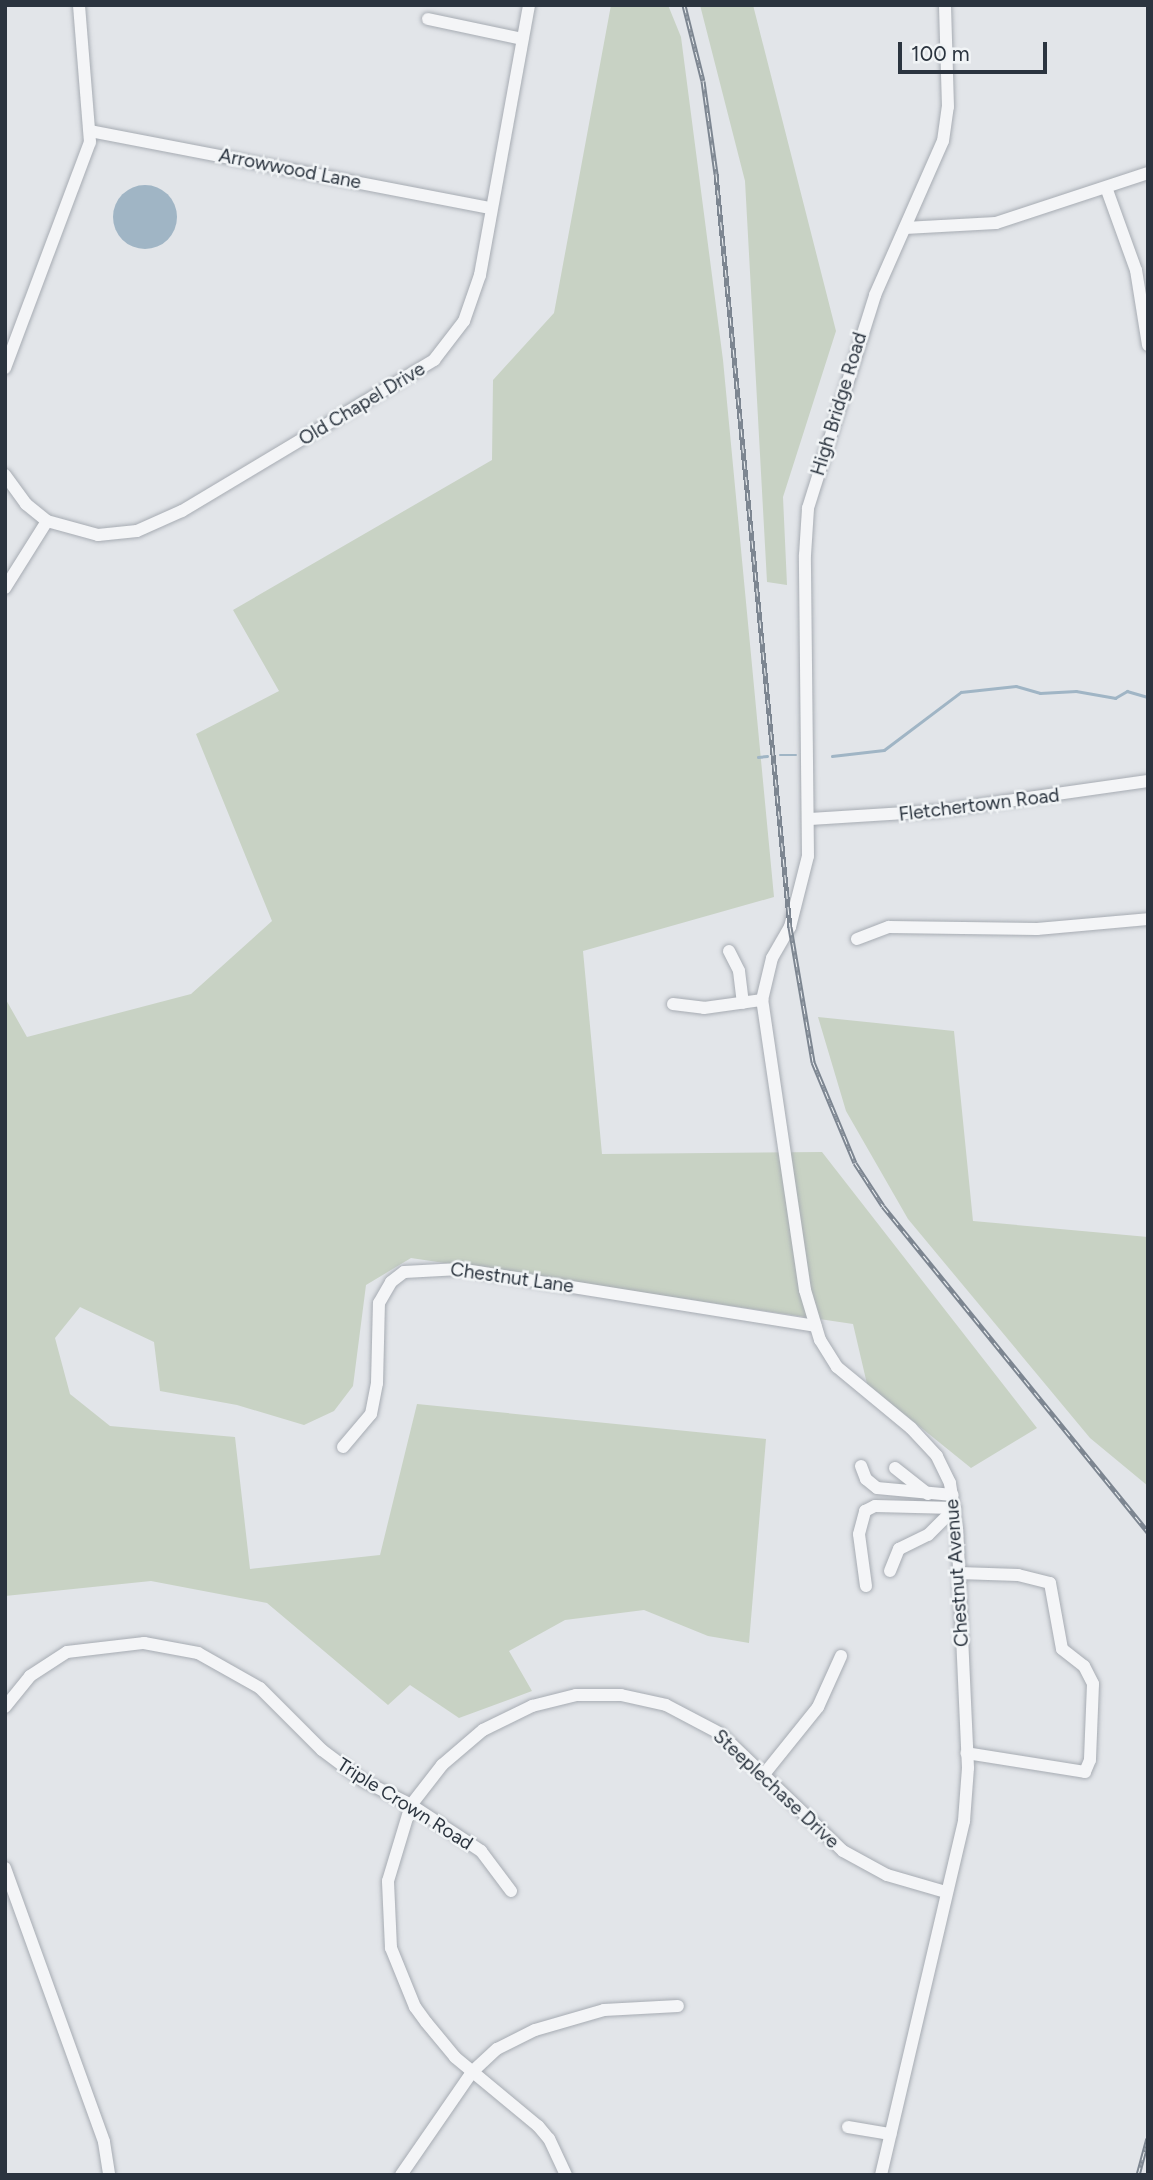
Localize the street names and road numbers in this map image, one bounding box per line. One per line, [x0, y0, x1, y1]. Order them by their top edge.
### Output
street label: Arrowwood Lane [217, 144, 363, 194]
street label: High Bridge Road [806, 330, 872, 478]
street label: Old Chapel Drive [295, 357, 429, 451]
street label: Fletchertown Road [897, 784, 1061, 826]
street label: Chestnut Lane [449, 1258, 575, 1298]
street label: Chestnut Avenue [940, 1498, 974, 1648]
street label: Steeplechase Drive [708, 1725, 844, 1853]
street label: Triple Crown Road [333, 1753, 477, 1855]

